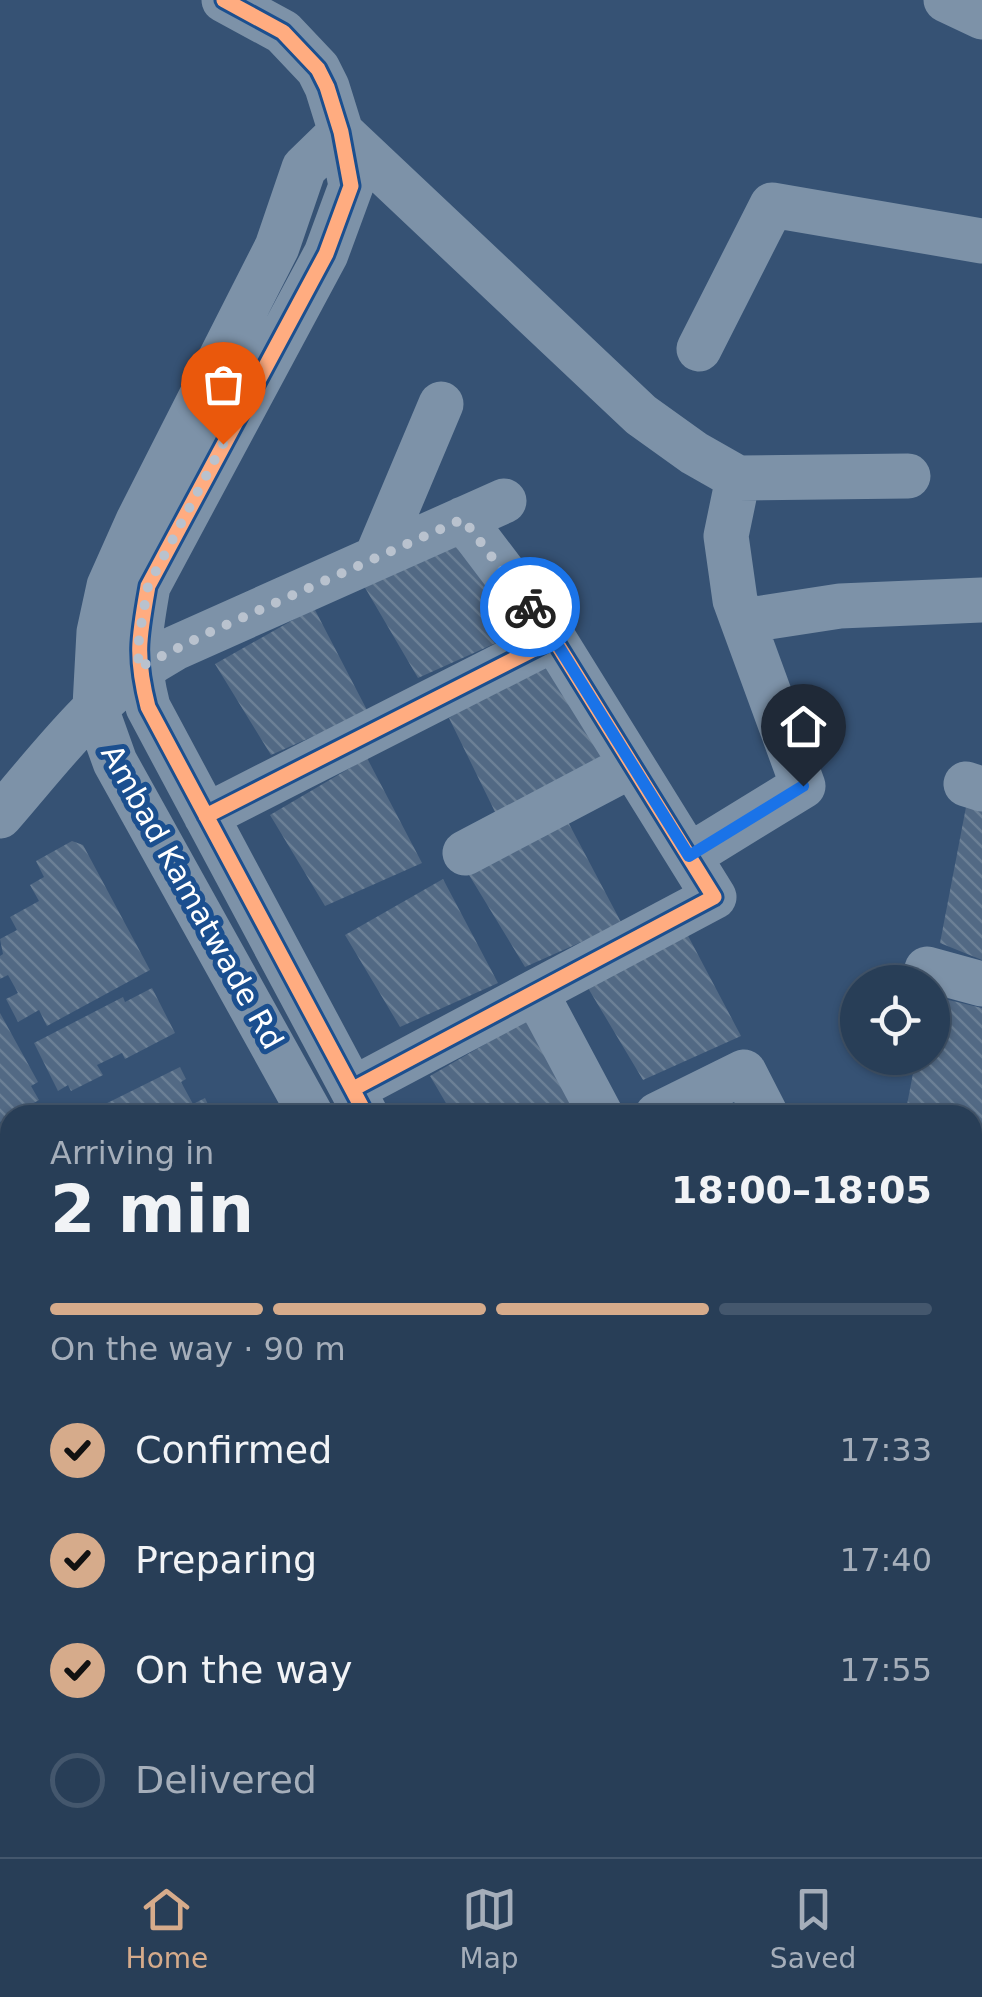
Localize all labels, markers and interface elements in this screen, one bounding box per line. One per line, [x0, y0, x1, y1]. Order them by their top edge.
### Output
pin [181, 342, 266, 445]
icon: bag [196, 357, 251, 412]
courier [480, 557, 580, 657]
icon: bike [503, 580, 558, 635]
pin [761, 684, 846, 787]
icon: home [776, 699, 831, 754]
street label: Ambad Kamatwade Rd [94, 738, 291, 1055]
map controls [840, 965, 950, 1075]
button: locate [840, 965, 950, 1075]
text: Arriving in [50, 1134, 214, 1172]
text: 18:00–18:05 [671, 1168, 932, 1212]
text: 2 min [50, 1172, 254, 1247]
text: On the way · 90 m [50, 1330, 346, 1368]
icon: check [50, 1423, 105, 1478]
text: Confirmed [135, 1428, 332, 1472]
text: 17:33 [840, 1431, 932, 1469]
icon: check [50, 1533, 105, 1588]
text: Preparing [135, 1538, 317, 1582]
text: 17:40 [840, 1541, 932, 1579]
icon: check [50, 1643, 105, 1698]
text: On the way [135, 1648, 352, 1692]
text: 17:55 [840, 1651, 932, 1689]
text: Delivered [135, 1758, 317, 1802]
tab: Home [126, 1882, 208, 1975]
tab: Map [460, 1882, 519, 1975]
tab: Saved [770, 1882, 856, 1975]

